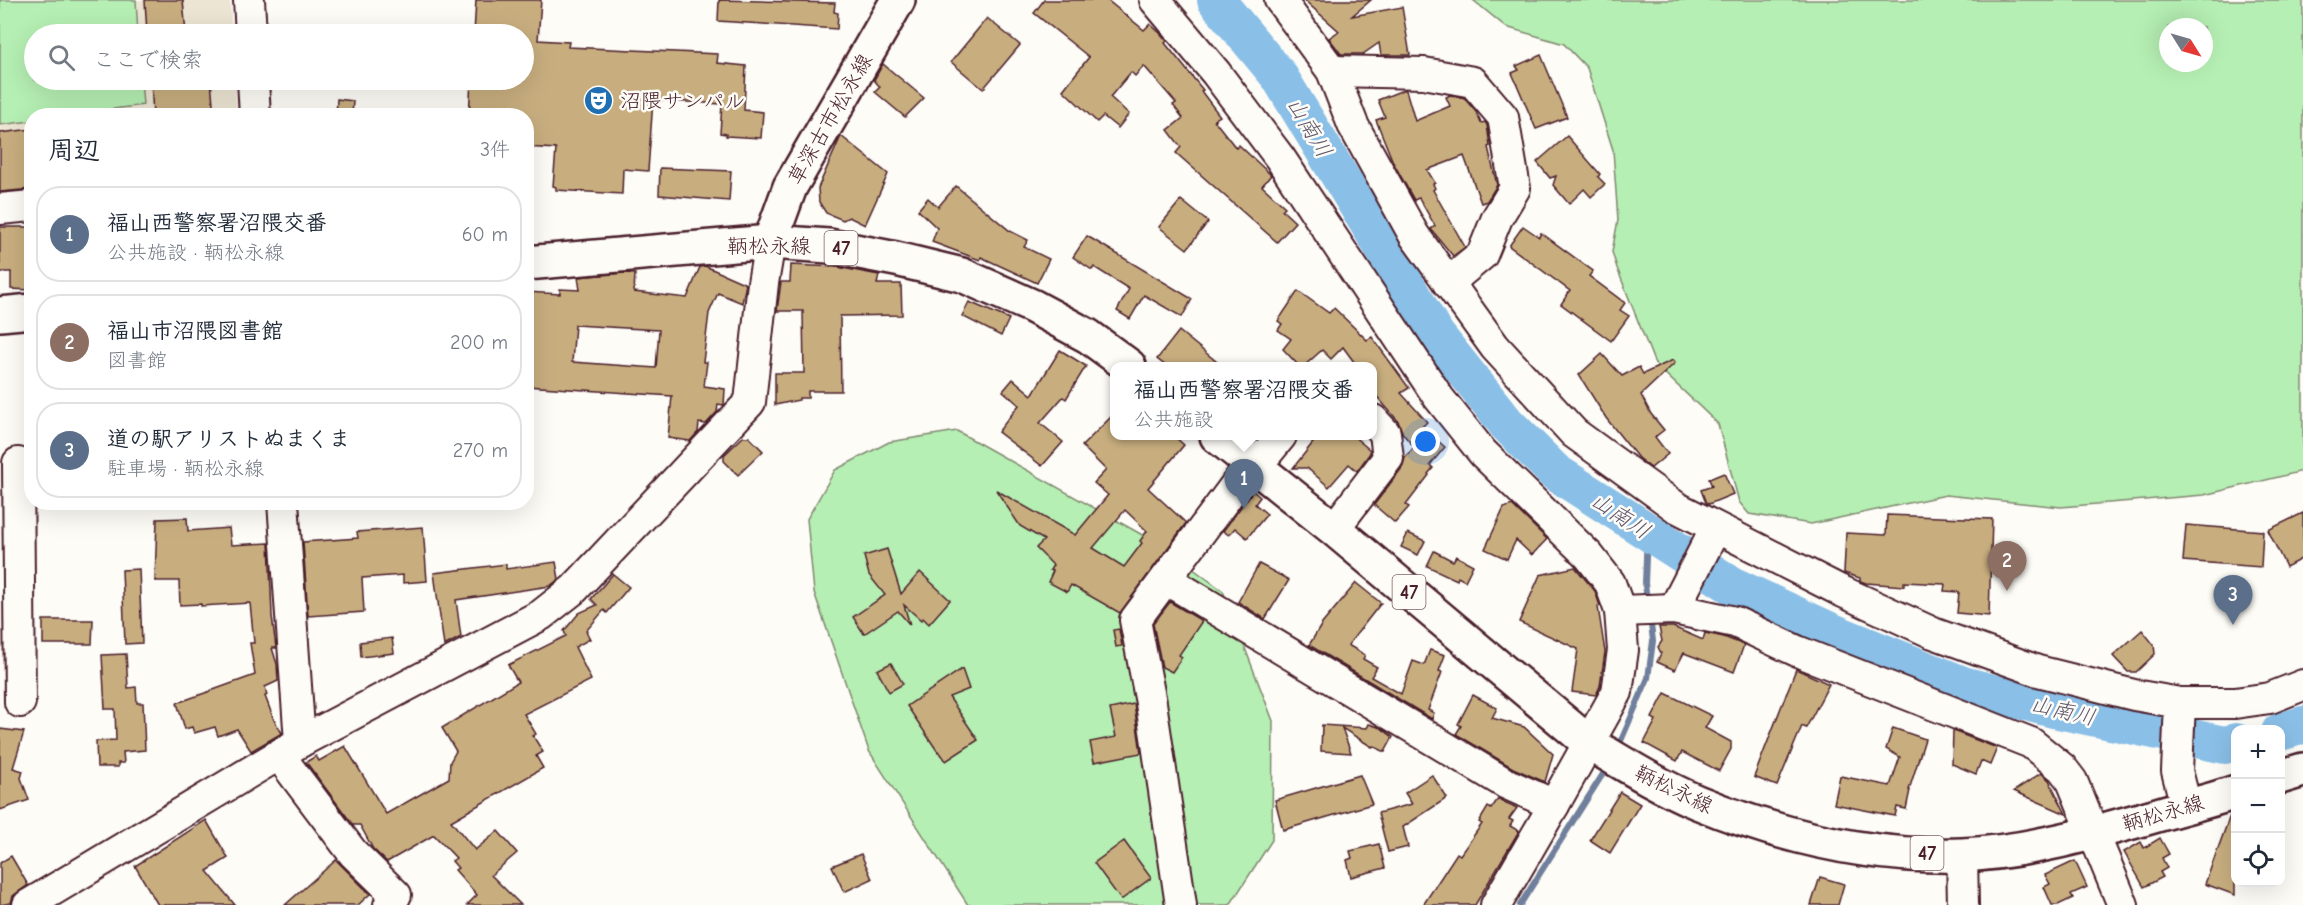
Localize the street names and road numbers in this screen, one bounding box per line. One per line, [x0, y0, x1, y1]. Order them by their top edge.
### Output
street label: 草深古市松永線 [783, 49, 877, 189]
road number: 47 [824, 231, 858, 265]
street label: 鞆松永線 [727, 234, 811, 258]
road number: 47 [1392, 575, 1426, 609]
street label: 鞆松永線 [1631, 760, 1717, 818]
street label: 鞆松永線 [2119, 790, 2207, 836]
road number: 47 [1910, 836, 1944, 870]

